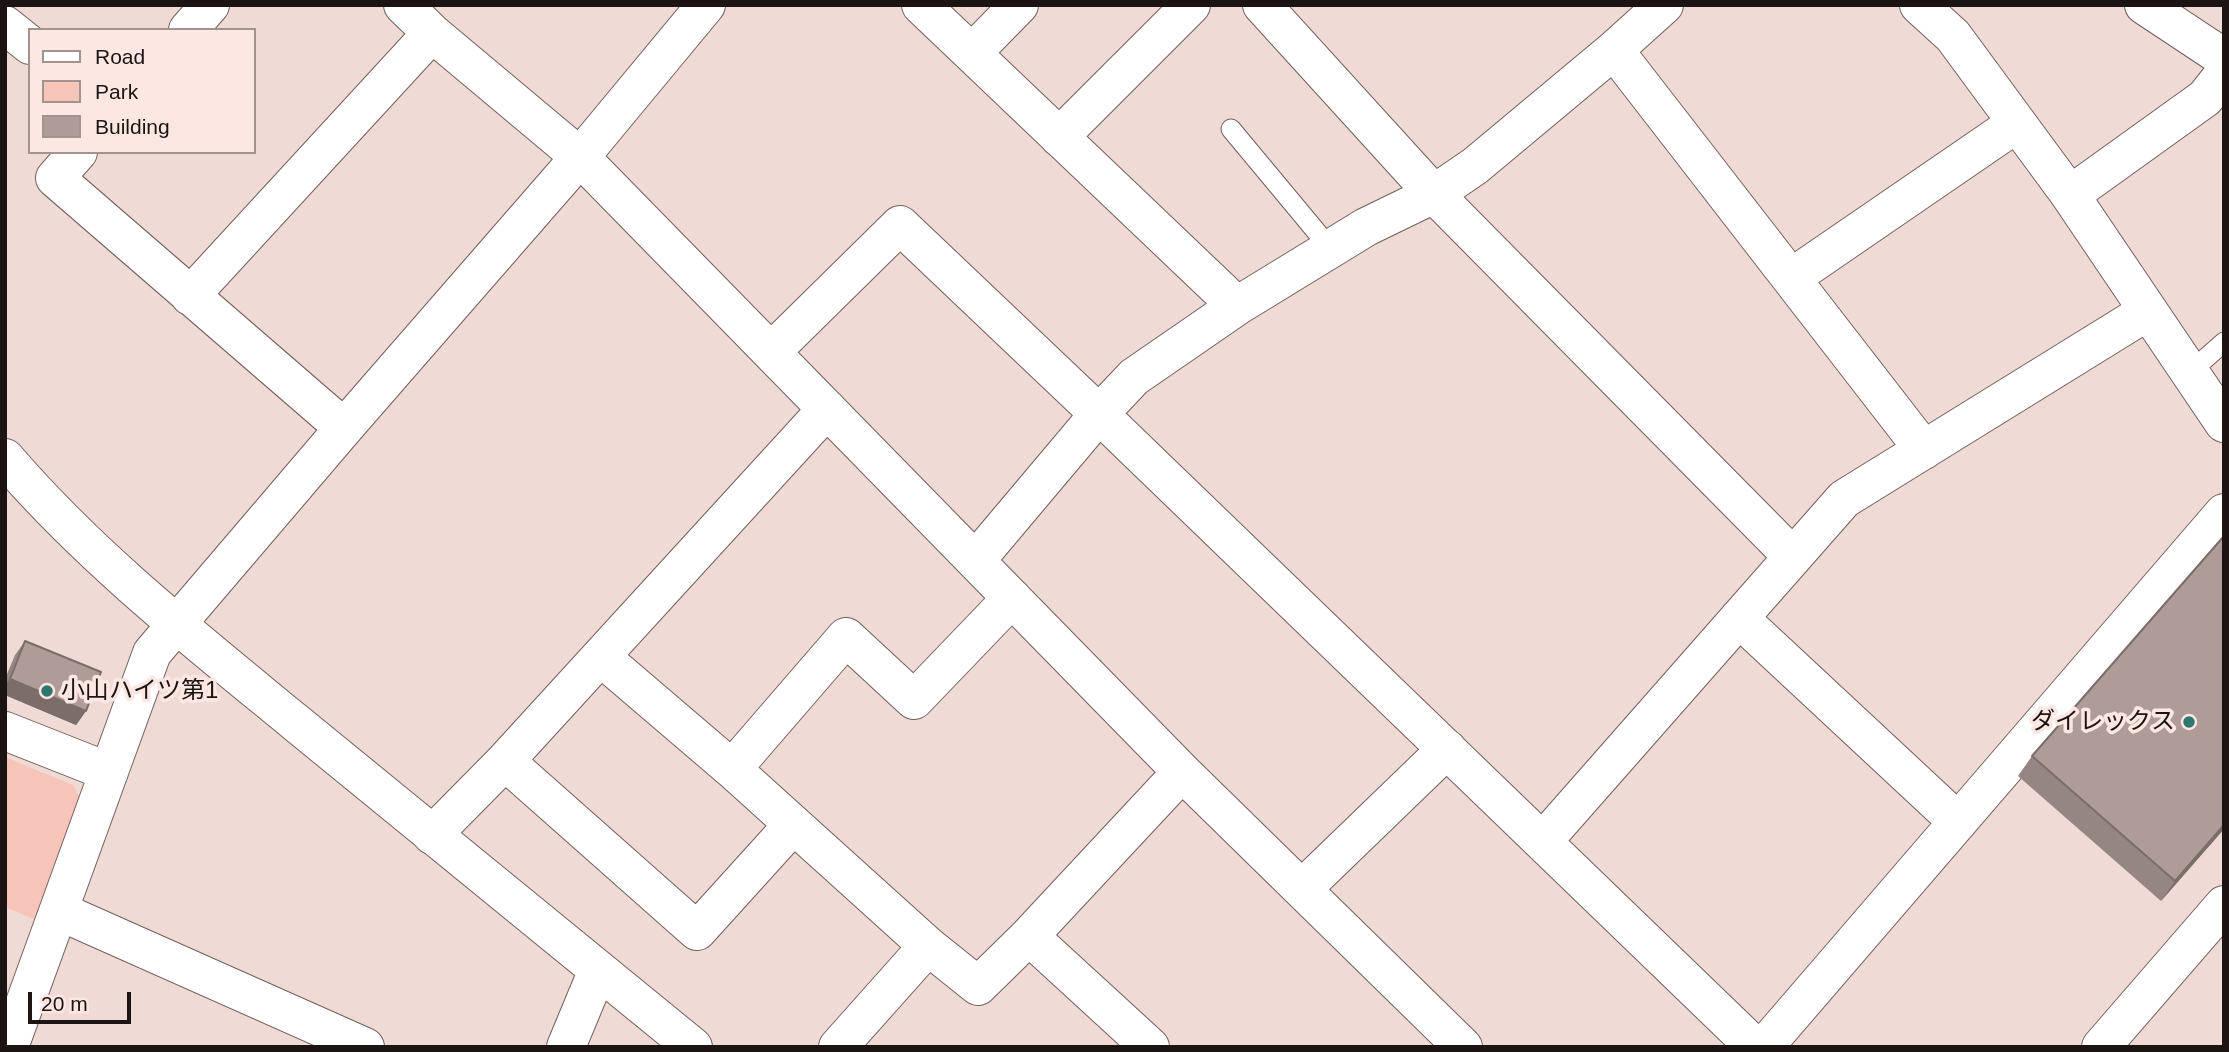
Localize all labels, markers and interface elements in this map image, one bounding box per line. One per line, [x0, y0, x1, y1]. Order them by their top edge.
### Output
legend [28, 28, 256, 154]
text: Road [95, 45, 145, 68]
text: Park [95, 80, 138, 103]
text: Building [95, 115, 170, 138]
place label: 小山ハイツ第1 [61, 677, 218, 705]
marker: 小山ハイツ第1 [39, 683, 55, 699]
place label: ダイレックス [2031, 708, 2175, 736]
marker: ダイレックス [2181, 714, 2197, 730]
scale bar [32, 978, 135, 1022]
text: 20 m [41, 992, 88, 1015]

